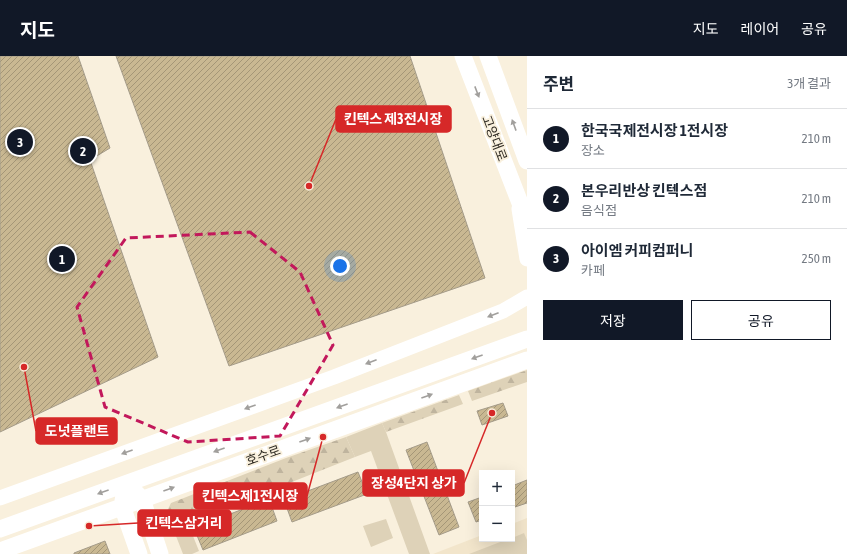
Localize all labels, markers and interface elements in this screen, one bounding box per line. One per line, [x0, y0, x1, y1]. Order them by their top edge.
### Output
text: 지도 [20, 19, 55, 41]
text: 지도 [693, 21, 719, 37]
text: 레이어 [741, 21, 779, 37]
text: 공유 [801, 21, 827, 37]
text: 주변 [543, 74, 574, 94]
text: 3개 결과 [787, 76, 831, 91]
one-way arrow [475, 87, 481, 99]
callout: 킨텍스 제3전시장 [336, 106, 451, 132]
text: 킨텍스 제3전시장 [344, 111, 442, 127]
street label: 고양대로 [479, 113, 510, 163]
one-way arrow [510, 118, 516, 130]
text: 한국국제전시장 1전시장 [581, 122, 728, 139]
pin: 3 [7, 127, 33, 157]
text: 1 [553, 131, 559, 146]
text: 210 m [802, 131, 831, 146]
pin: 2 [70, 136, 96, 166]
text: 장소 [581, 143, 605, 158]
text: 본우리반상 킨텍스점 [581, 182, 707, 199]
text: 2 [553, 191, 559, 206]
text: 210 m [802, 191, 831, 206]
text: 음식점 [581, 203, 617, 218]
text: 아이엠 커피컴퍼니 [581, 242, 693, 259]
pin: 1 [49, 244, 75, 274]
text: 3 [553, 251, 559, 266]
text: 250 m [802, 251, 831, 266]
your location [330, 256, 350, 276]
text: 카페 [581, 263, 605, 278]
button: 저장 [543, 300, 683, 340]
button: 공유 [691, 300, 831, 340]
one-way arrow [486, 313, 498, 319]
one-way arrow [471, 355, 483, 361]
one-way arrow [365, 360, 377, 366]
one-way arrow [421, 393, 433, 399]
one-way arrow [335, 404, 347, 410]
one-way arrow [243, 405, 255, 411]
callout: 도넛플랜트 [36, 418, 117, 444]
text: 도넛플랜트 [45, 423, 109, 439]
one-way arrow [299, 437, 311, 443]
street label: 호수로 [244, 442, 283, 469]
one-way arrow [213, 448, 225, 454]
one-way arrow [121, 449, 133, 455]
callout: 장성4단지 상가 [363, 470, 464, 496]
map controls [479, 470, 515, 542]
button: + [479, 470, 515, 506]
text: 장성4단지 상가 [371, 475, 457, 491]
callout: 킨텍스제1전시장 [194, 483, 307, 509]
one-way arrow [164, 486, 176, 492]
text: 킨텍스제1전시장 [202, 488, 298, 504]
one-way arrow [96, 490, 108, 496]
button: − [479, 506, 515, 542]
callout: 킨텍스삼거리 [138, 510, 231, 536]
text: 킨텍스삼거리 [145, 515, 223, 531]

